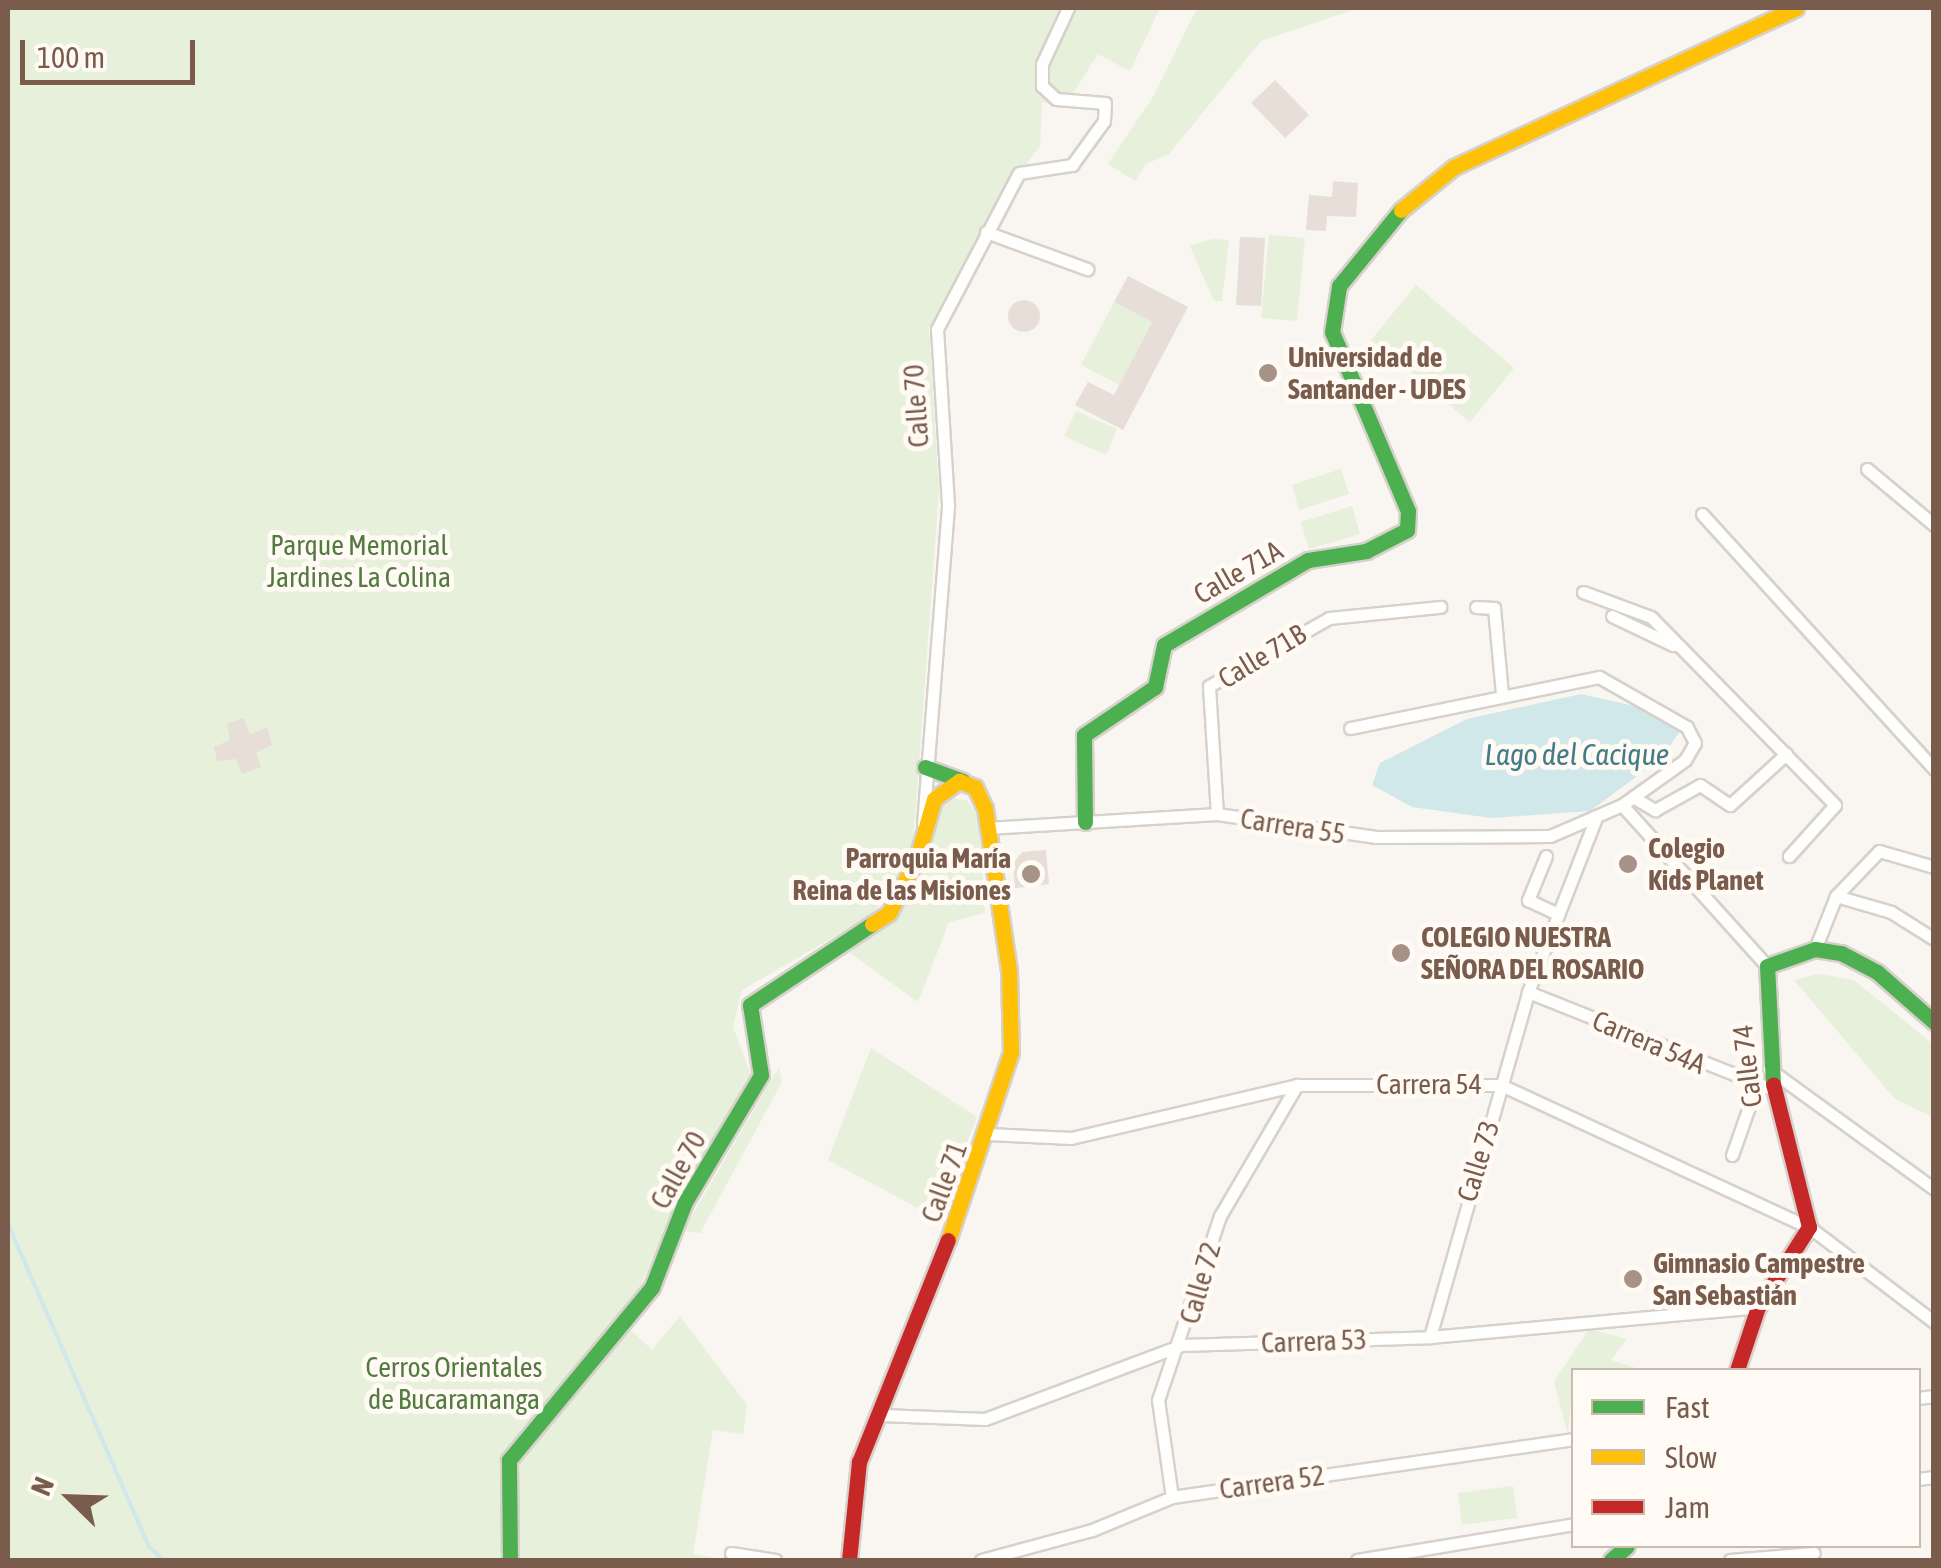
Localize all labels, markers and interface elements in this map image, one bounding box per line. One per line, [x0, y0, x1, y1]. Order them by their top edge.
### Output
scale bar [25, 20, 200, 82]
text: 100 m [37, 40, 105, 74]
place label: Universidad de Santander - UDES [1288, 340, 1466, 406]
marker: Universidad de Santander - UDES [1257, 362, 1279, 384]
street label: Calle 70 [896, 363, 936, 449]
park label: Parque Memorial Jardines La Colina [267, 528, 451, 594]
street label: Calle 71A [1188, 533, 1288, 611]
street label: Calle 71B [1212, 617, 1312, 695]
water label: Lago del Cacique [1485, 736, 1669, 772]
street label: Carrera 55 [1238, 801, 1348, 851]
place label: Colegio Kids Planet [1648, 831, 1764, 897]
place label: Parroquia María Reina de las Misiones [793, 841, 1011, 907]
marker: Colegio Kids Planet [1617, 853, 1639, 875]
marker: Parroquia María Reina de las Misiones [1020, 863, 1042, 885]
place label: COLEGIO NUESTRA SEÑORA DEL ROSARIO [1421, 920, 1644, 986]
marker: COLEGIO NUESTRA SEÑORA DEL ROSARIO [1390, 942, 1412, 964]
street label: Carrera 54A [1587, 1003, 1711, 1081]
street label: Calle 74 [1725, 1023, 1769, 1109]
street label: Carrera 54 [1376, 1067, 1482, 1101]
street label: Calle 73 [1450, 1116, 1506, 1206]
street label: Calle 70 [643, 1126, 713, 1214]
street label: Calle 71 [914, 1137, 974, 1227]
street label: Calle 72 [1172, 1238, 1228, 1328]
place label: Gimnasio Campestre San Sebastián [1653, 1246, 1865, 1312]
marker: Gimnasio Campestre San Sebastián [1622, 1268, 1644, 1290]
street label: Carrera 53 [1261, 1322, 1367, 1360]
park label: Cerros Orientales de Bucaramanga [366, 1350, 542, 1416]
legend [1571, 1368, 1921, 1548]
text: Fast [1665, 1390, 1710, 1424]
text: Slow [1665, 1440, 1717, 1474]
north arrow [20, 1448, 120, 1548]
street label: Carrera 52 [1217, 1458, 1327, 1506]
text: N [24, 1472, 60, 1500]
text: Jam [1665, 1490, 1710, 1524]

